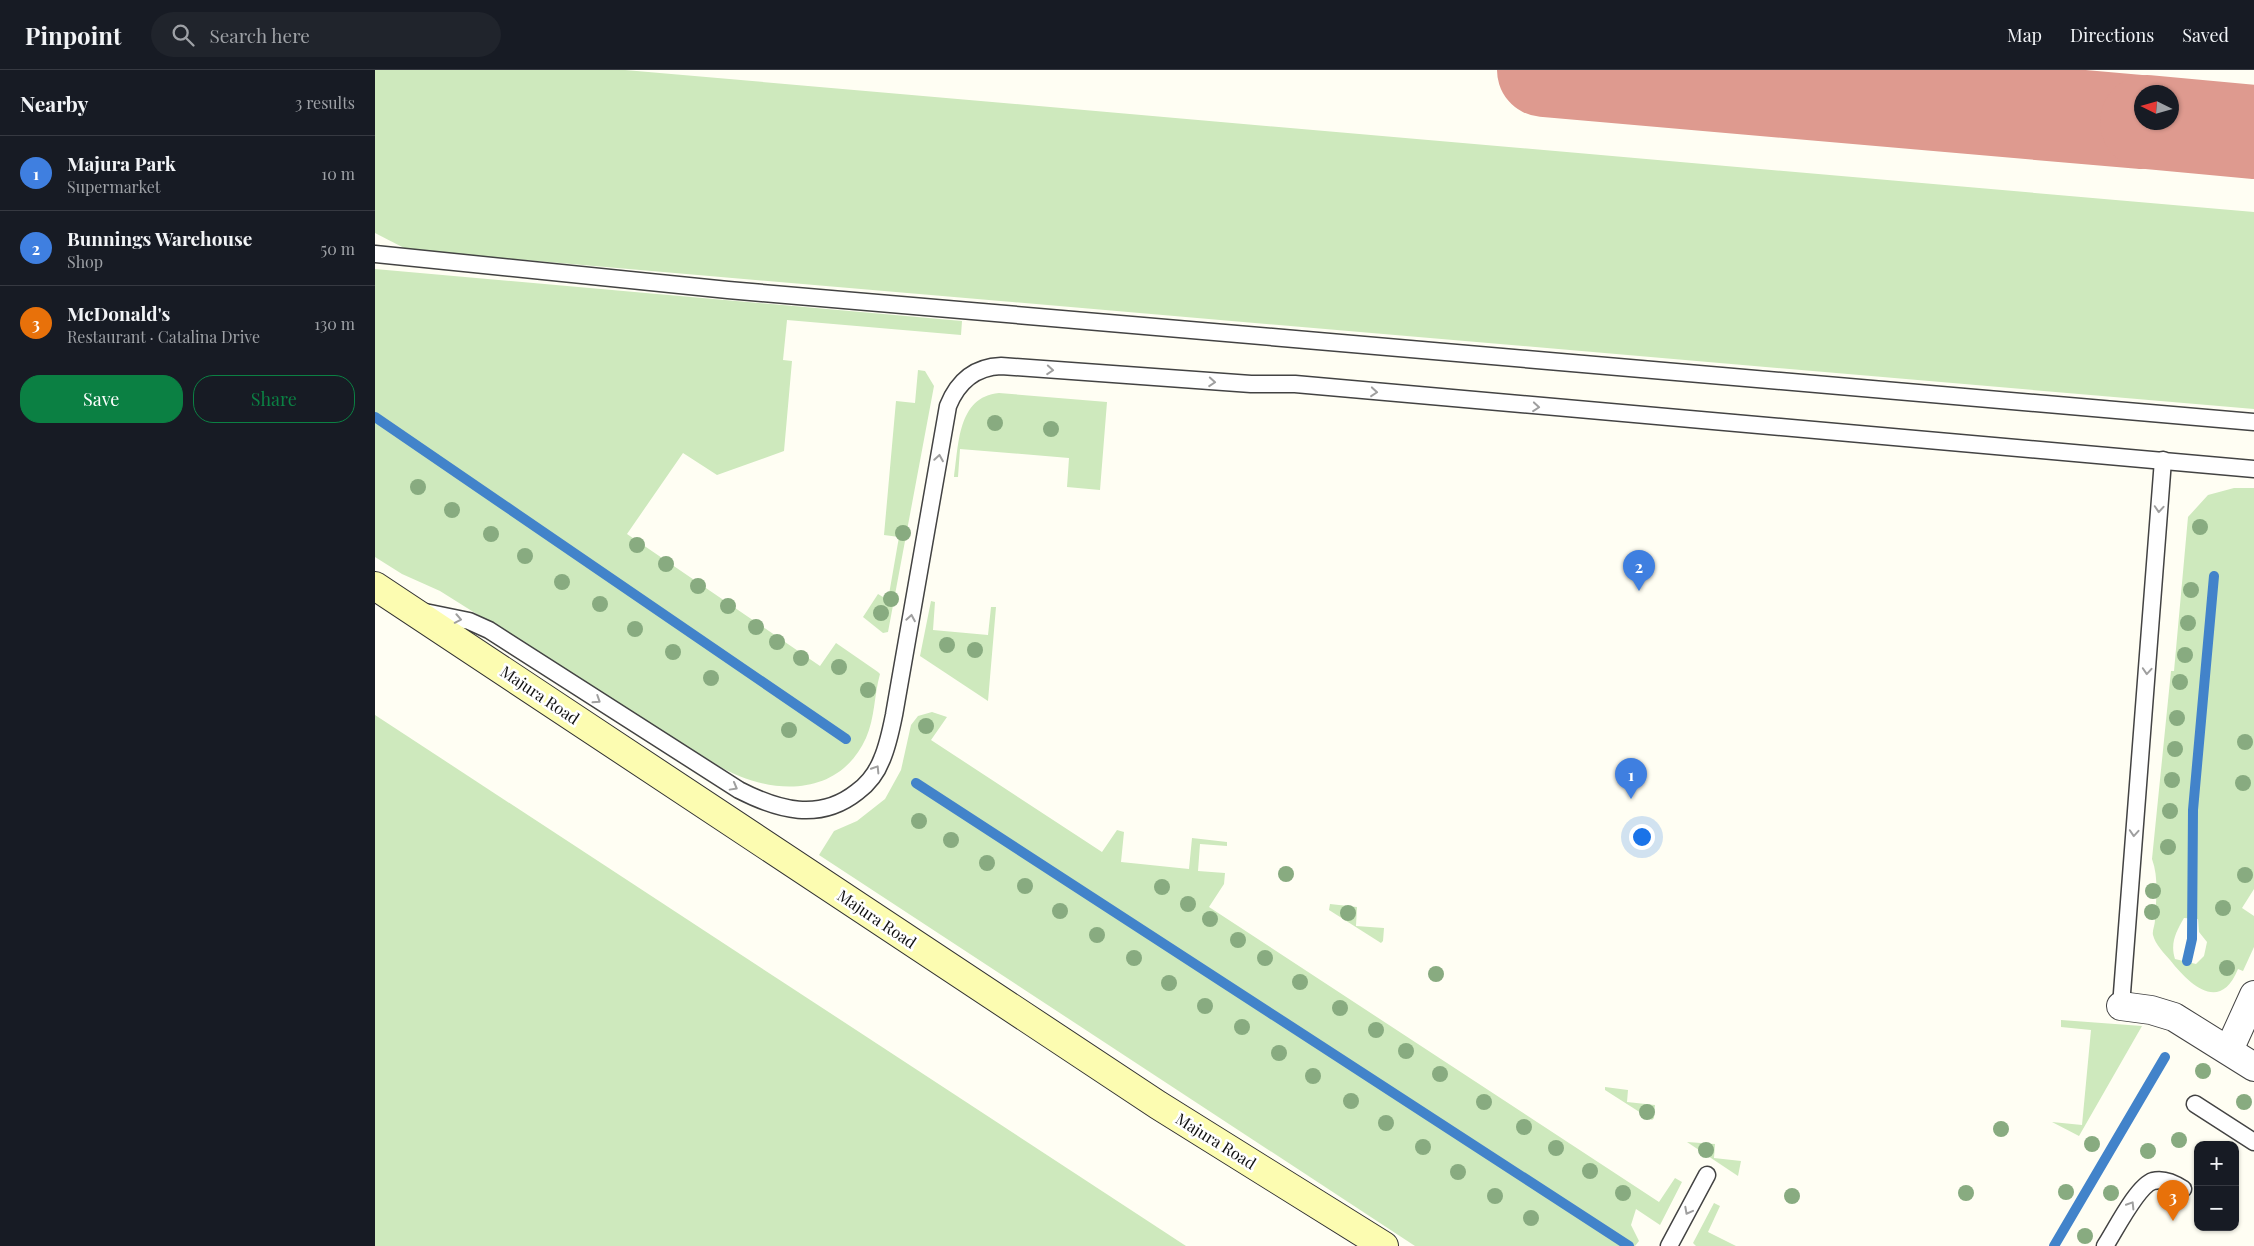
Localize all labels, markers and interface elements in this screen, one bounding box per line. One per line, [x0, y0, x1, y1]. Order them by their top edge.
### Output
search box [151, 12, 501, 57]
text: Pinpoint [25, 19, 121, 51]
icon: search [169, 21, 197, 49]
text: Search here [209, 22, 310, 48]
text: Map [2007, 23, 2042, 47]
text: Directions [2070, 23, 2154, 47]
text: Saved [2182, 23, 2229, 47]
north arrow [2134, 85, 2179, 130]
text: Nearby [20, 89, 89, 117]
text: 3 results [295, 92, 355, 113]
text: Majura Park [67, 150, 176, 176]
text: 1 [33, 163, 39, 184]
text: 10 m [321, 163, 355, 184]
text: Supermarket [67, 176, 161, 197]
text: Bunnings Warehouse [67, 225, 252, 251]
text: 2 [32, 238, 40, 259]
text: 50 m [321, 238, 355, 259]
text: Shop [67, 251, 103, 272]
text: McDonald's [67, 300, 170, 326]
text: 3 [32, 313, 40, 334]
text: 130 m [314, 313, 355, 334]
text: Restaurant · Catalina Drive [67, 326, 260, 347]
one-way arrow [1046, 364, 1054, 375]
button: Save [20, 375, 183, 423]
button: Share [193, 375, 355, 423]
one-way arrow [1208, 376, 1216, 387]
one-way arrow [1370, 386, 1378, 397]
one-way arrow [1532, 401, 1540, 412]
one-way arrow [934, 454, 944, 462]
one-way arrow [2154, 505, 2165, 513]
pin: 2 [1623, 550, 1655, 591]
one-way arrow [453, 613, 462, 623]
one-way arrow [905, 614, 915, 622]
street label: Majura Road [497, 661, 584, 729]
one-way arrow [2141, 667, 2152, 675]
one-way arrow [592, 694, 601, 703]
pin: 1 [1615, 758, 1647, 799]
one-way arrow [870, 766, 880, 775]
one-way arrow [729, 781, 738, 791]
your location [1629, 824, 1655, 850]
one-way arrow [2129, 829, 2140, 837]
street label: Majura Road [834, 885, 921, 953]
street label: Majura Road [1172, 1108, 1260, 1174]
map controls [2194, 1141, 2239, 1231]
button: + [2194, 1141, 2239, 1186]
pin: 3 [2157, 1180, 2189, 1221]
button: − [2194, 1186, 2239, 1231]
one-way arrow [2125, 1201, 2134, 1210]
one-way arrow [1684, 1205, 1694, 1214]

